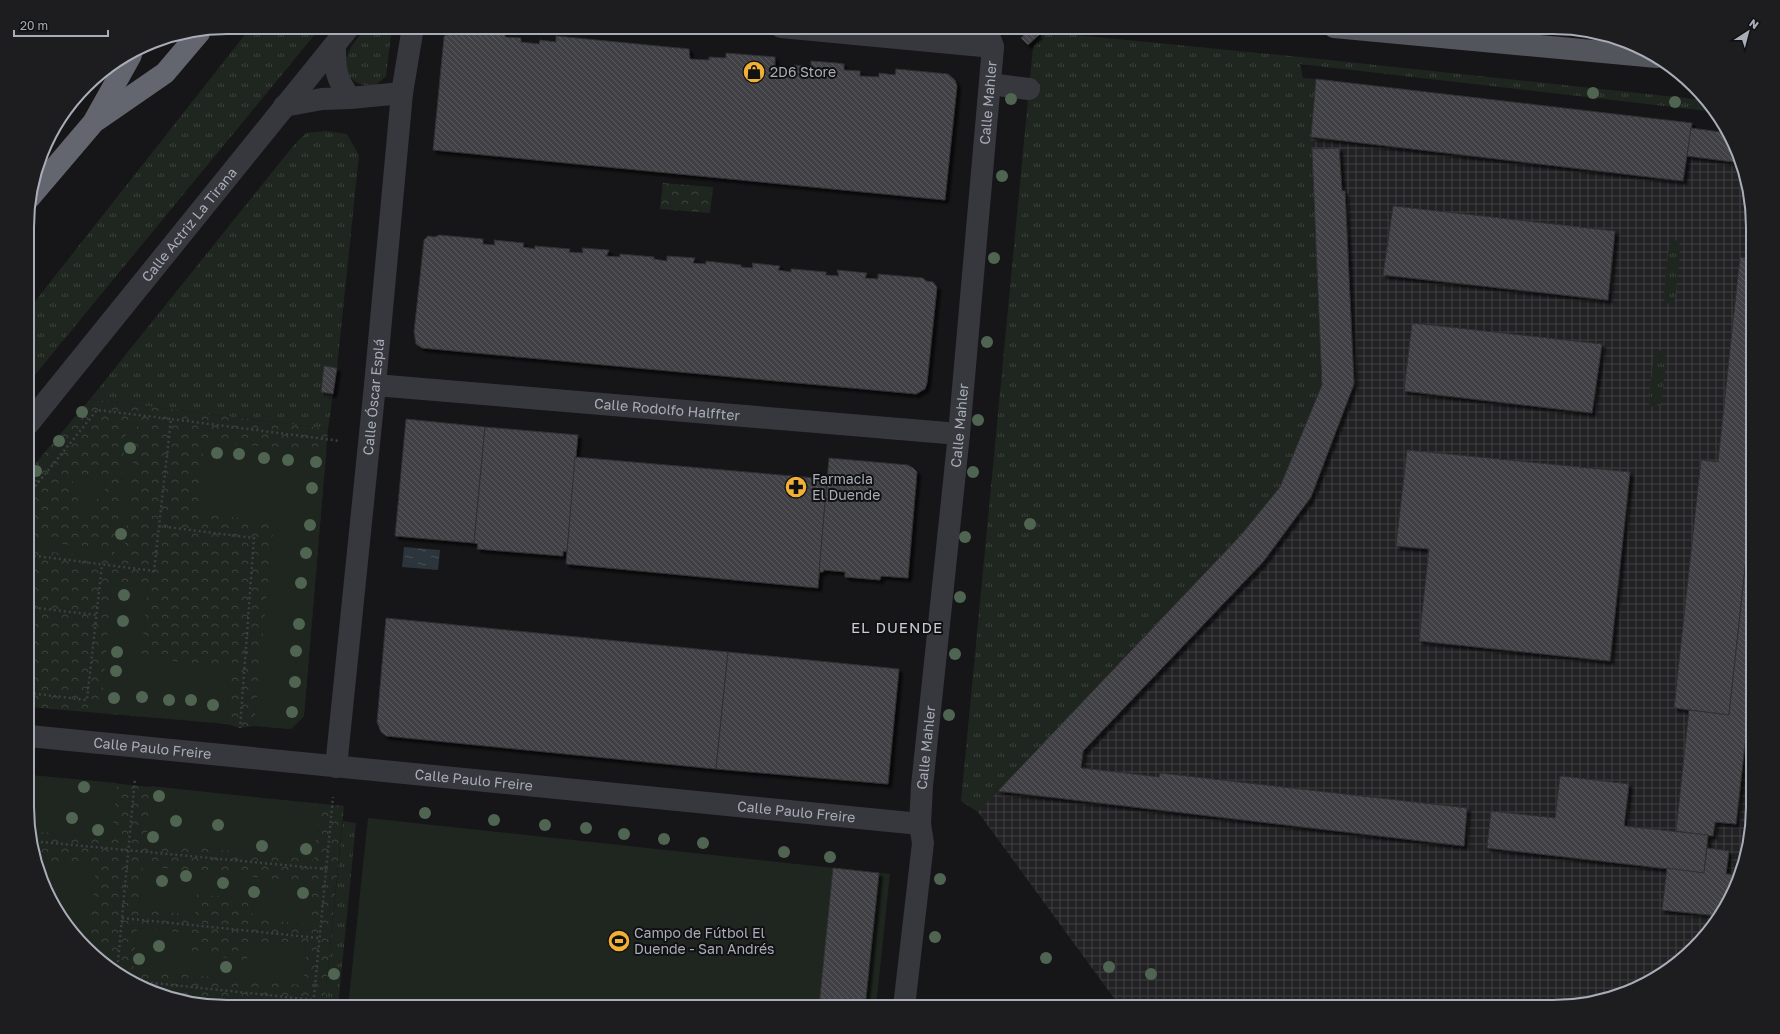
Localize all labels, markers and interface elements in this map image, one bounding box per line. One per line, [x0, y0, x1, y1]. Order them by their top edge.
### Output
scale bar [14, 12, 108, 38]
north arrow [1728, 12, 1768, 52]
text: N [1747, 16, 1761, 31]
text: 20 m [20, 18, 48, 33]
shop icon: 2D6 Store [741, 59, 767, 85]
street label: Calle Mahler [975, 59, 1000, 145]
place label: 2D6 Store [770, 63, 836, 80]
street label: Calle Actriz La Tirana [138, 164, 240, 285]
street label: Calle Óscar Esplá [359, 338, 387, 456]
street label: Calle Mahler [947, 382, 971, 468]
street label: Calle Rodolfo Halffter [593, 394, 741, 424]
place label: Farmacia El Duende [812, 470, 880, 503]
pharmacy icon: Farmacia El Duende [783, 474, 809, 500]
district label: EL DUENDE [851, 618, 943, 636]
street label: Calle Mahler [913, 704, 938, 790]
street label: Calle Paulo Freire [93, 733, 212, 762]
street label: Calle Paulo Freire [414, 765, 534, 794]
street label: Calle Paulo Freire [736, 797, 856, 826]
place label: Campo de Fútbol El Duende - San Andrés [634, 924, 775, 957]
sports icon: Campo de Fútbol El Duende - San Andrés [606, 928, 632, 954]

